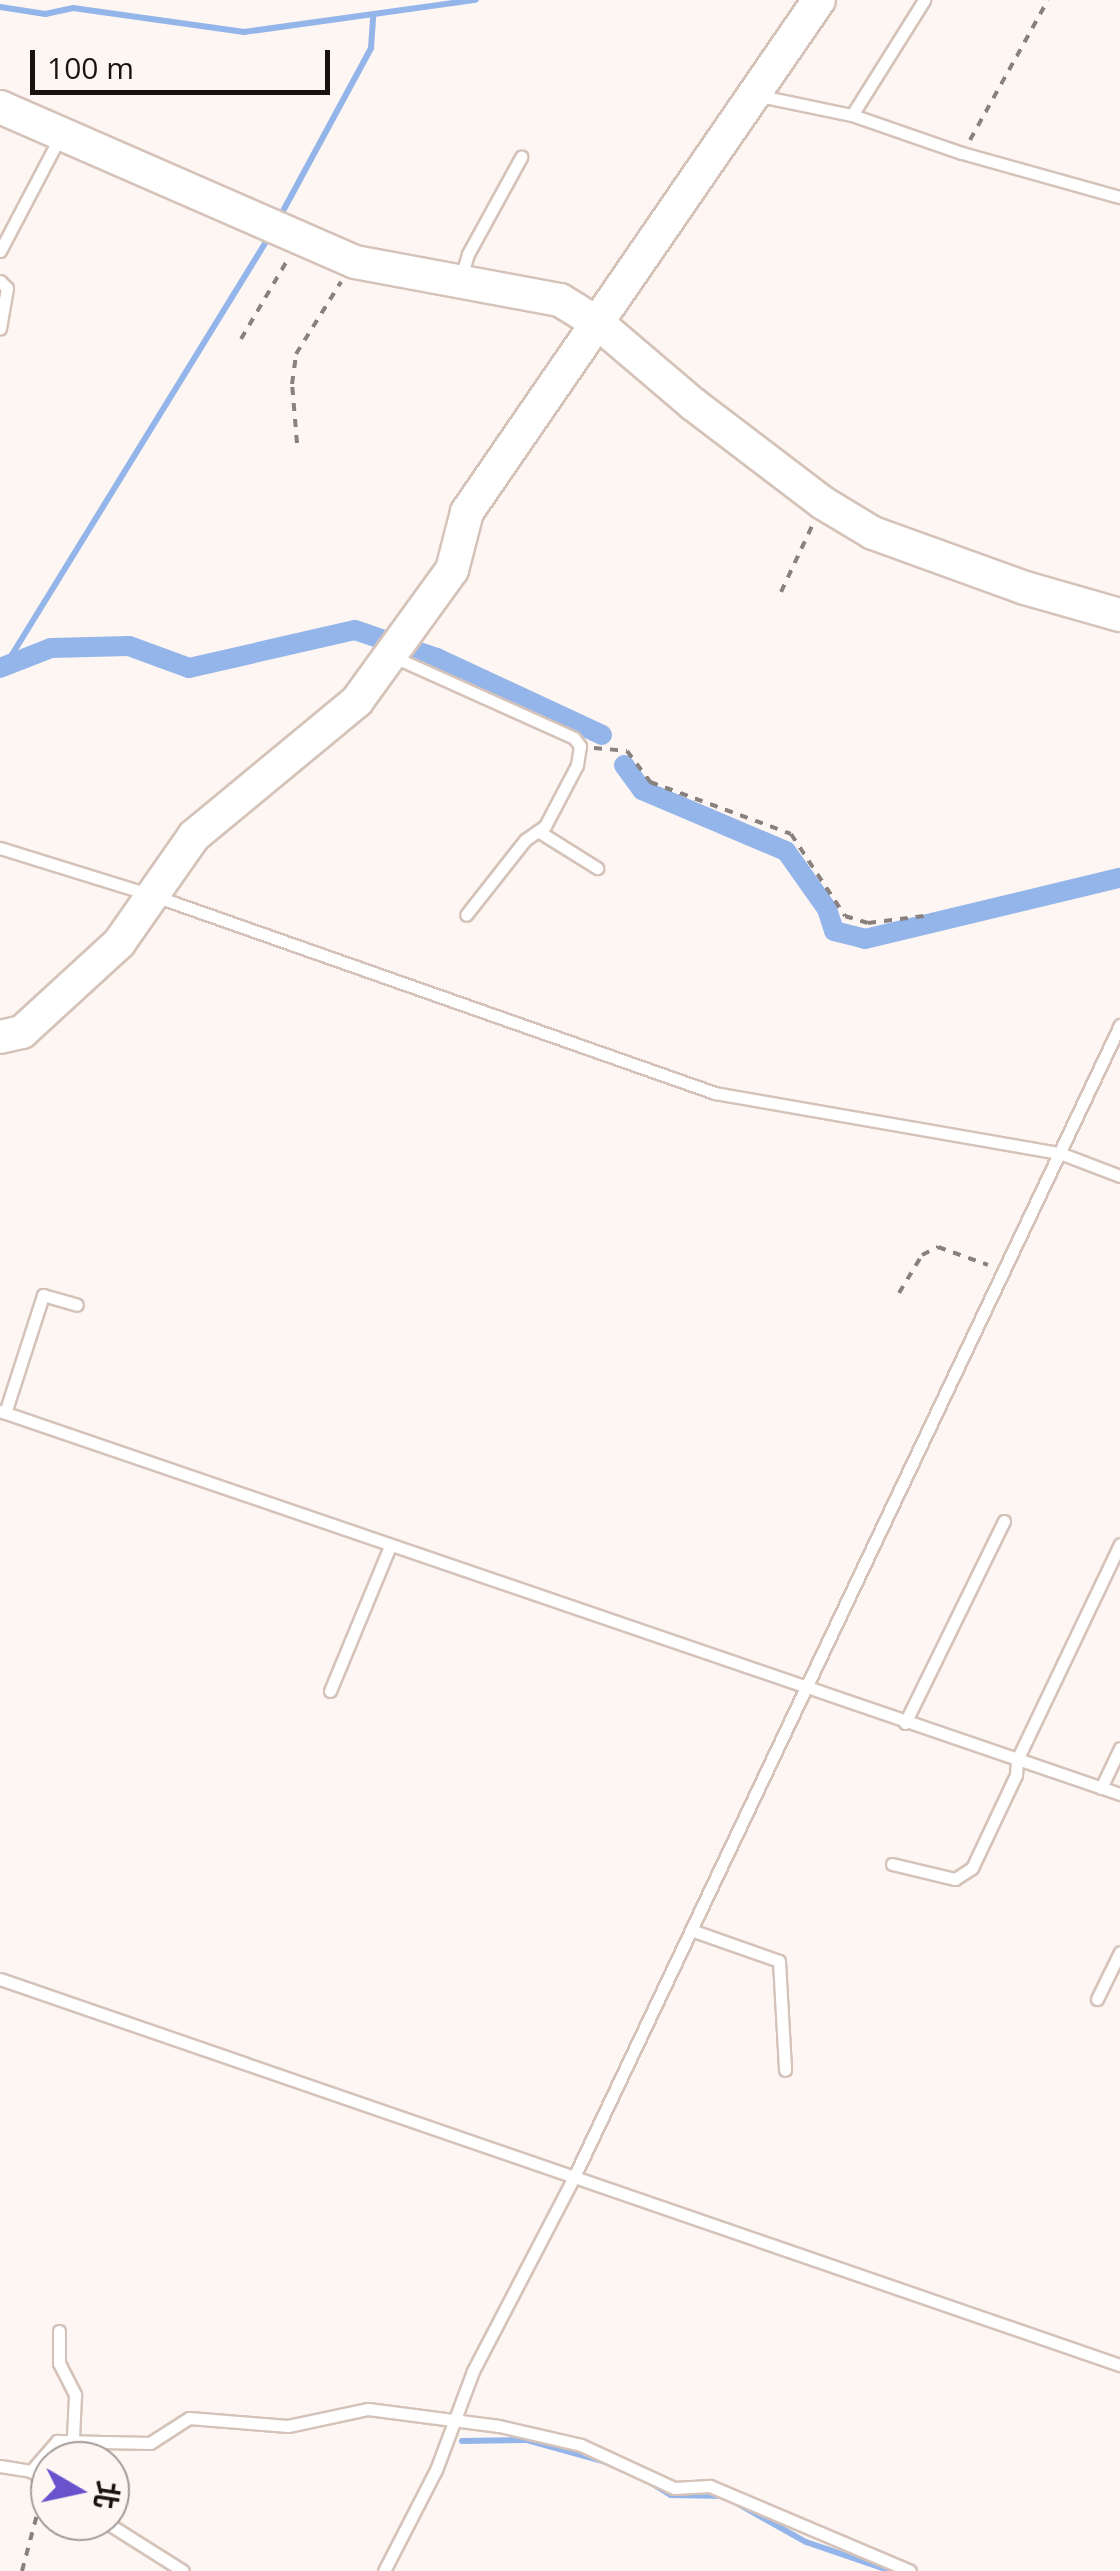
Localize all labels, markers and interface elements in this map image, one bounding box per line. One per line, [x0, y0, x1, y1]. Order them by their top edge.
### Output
scale bar [35, 30, 335, 92]
text: 100 m [47, 47, 134, 88]
north arrow [30, 2441, 130, 2541]
text: 北 [87, 2479, 129, 2512]

